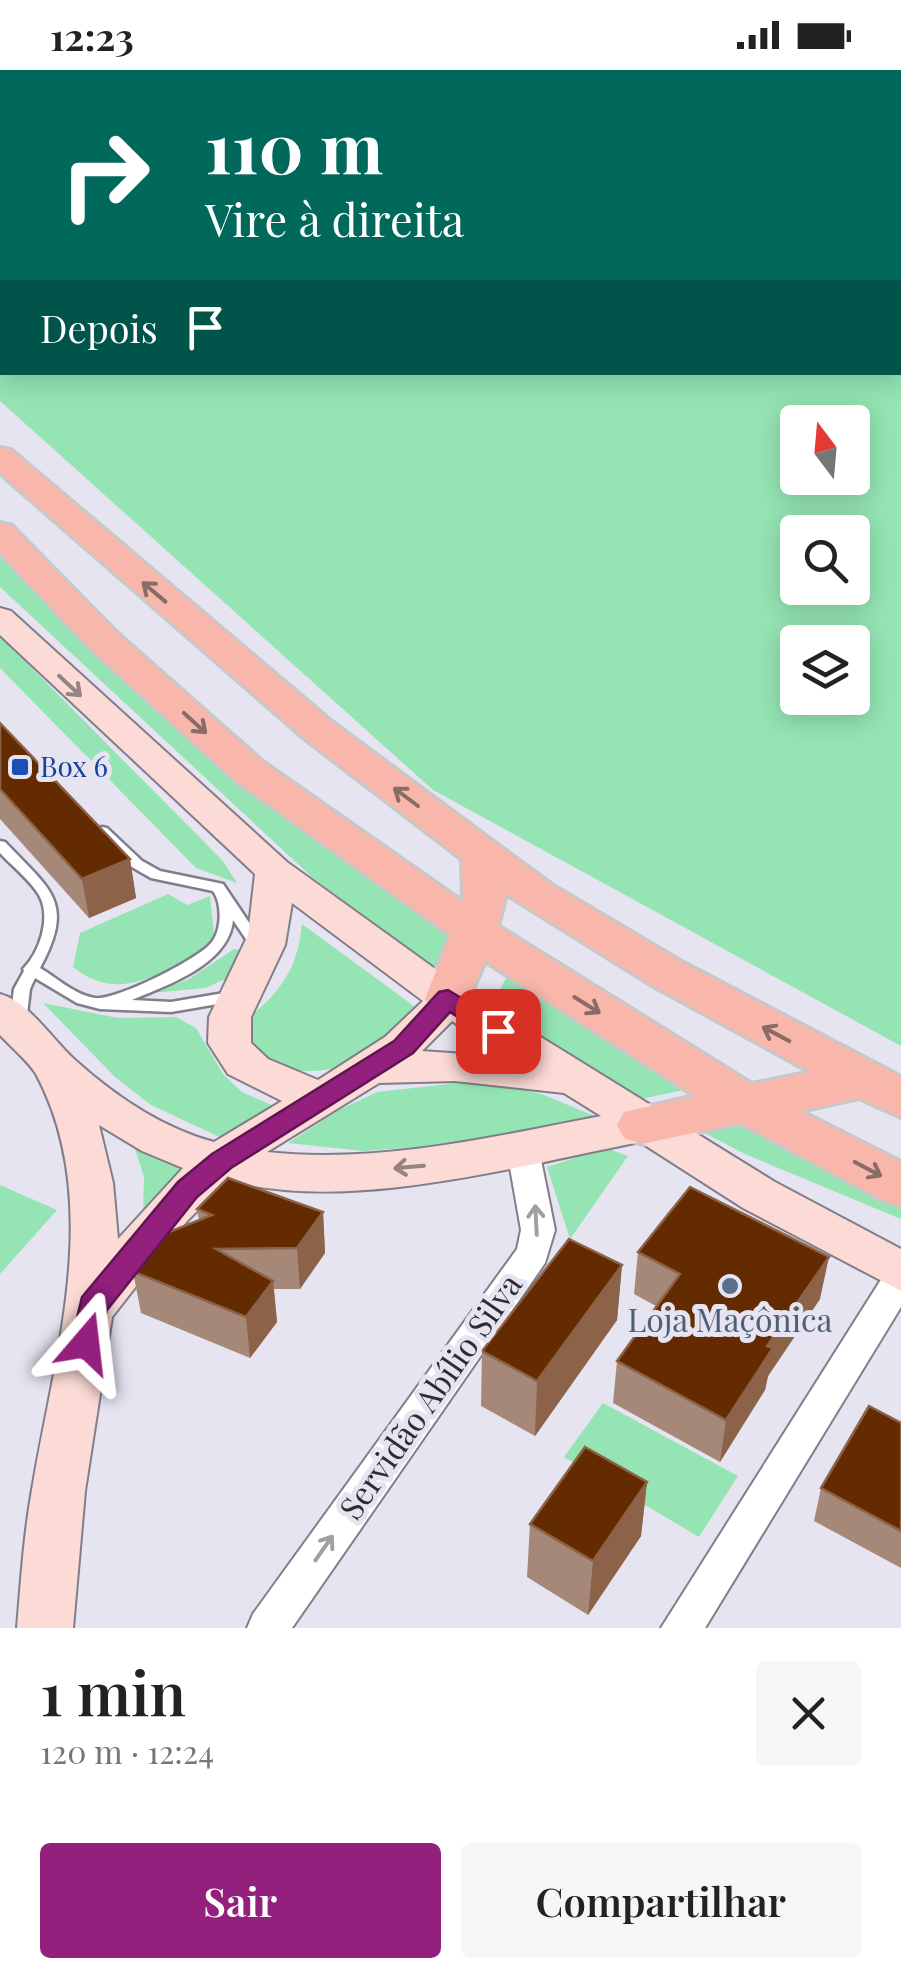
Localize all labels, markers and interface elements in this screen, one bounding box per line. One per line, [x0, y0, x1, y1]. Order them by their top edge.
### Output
text: 12:23 [50, 10, 134, 61]
text: 110 m [205, 98, 383, 192]
icon: right [40, 110, 170, 240]
text: Vire à direita [205, 188, 464, 248]
icon: arrive [178, 300, 233, 355]
text: Depois [40, 302, 158, 353]
north arrow [780, 405, 870, 495]
map controls [780, 405, 870, 715]
button: search [780, 515, 870, 605]
one-way arrow [141, 581, 167, 603]
button: layers [780, 625, 870, 715]
one-way arrow [57, 674, 82, 697]
one-way arrow [182, 711, 207, 734]
place label: Box 6 [40, 747, 108, 784]
marker: Box 6 [9, 756, 31, 778]
one-way arrow [393, 786, 419, 808]
pin [456, 989, 541, 1074]
one-way arrow [573, 995, 601, 1016]
icon: arrive [471, 1004, 526, 1059]
one-way arrow [761, 1023, 791, 1043]
one-way arrow [393, 1157, 425, 1176]
one-way arrow [852, 1160, 882, 1179]
one-way arrow [526, 1205, 545, 1237]
street label: Servidão Abílio Silva [328, 1264, 530, 1527]
marker: Loja Maçônica [719, 1275, 741, 1297]
position arrow [34, 1291, 138, 1395]
place label: Loja Maçônica [627, 1297, 833, 1340]
one-way arrow [313, 1535, 334, 1562]
text: 1 min [40, 1651, 186, 1731]
button: close [756, 1661, 861, 1766]
text: 120 m · 12:24 [40, 1729, 214, 1772]
button: Sair [40, 1843, 441, 1958]
button: Compartilhar [461, 1843, 861, 1958]

